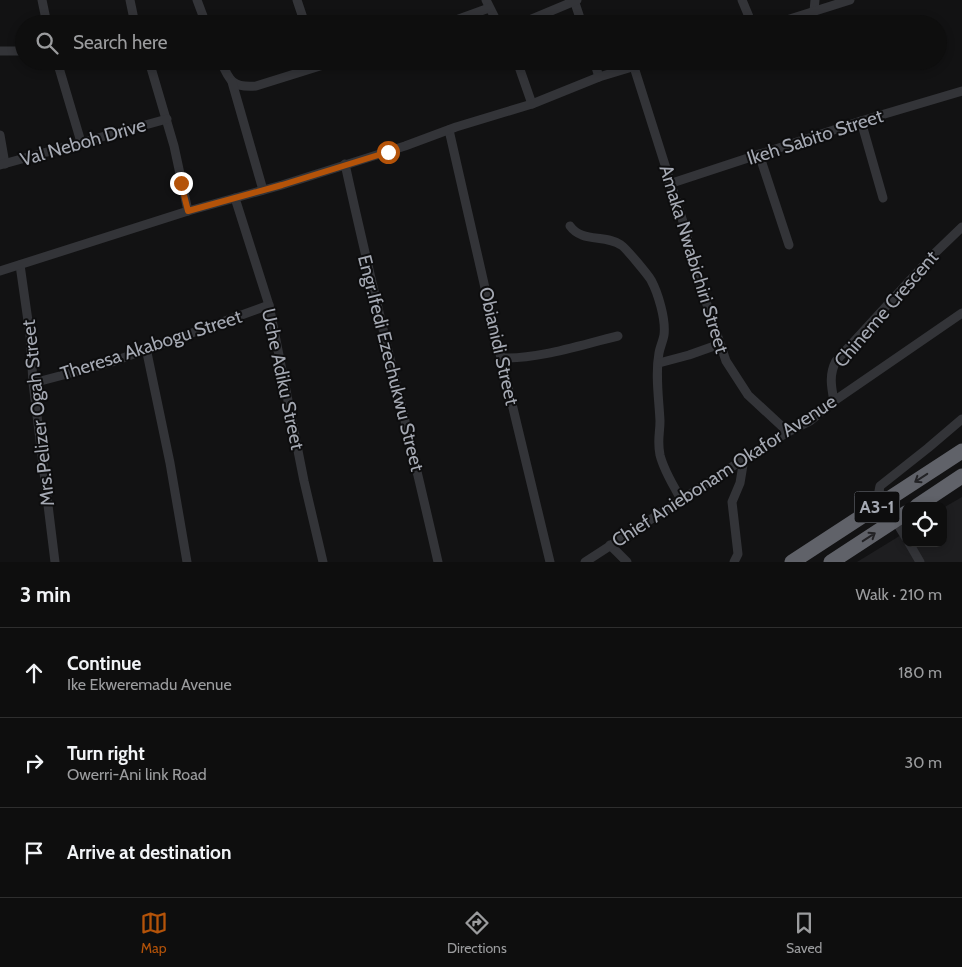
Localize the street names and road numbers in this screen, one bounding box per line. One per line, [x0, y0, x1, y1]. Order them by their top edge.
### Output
street label: Ikeh Sabito Street [744, 104, 887, 170]
street label: Val Neboh Drive [17, 113, 149, 171]
street label: Amaka Nwabichiri Street [654, 162, 734, 357]
street label: Chineme Crescent [829, 246, 943, 372]
street label: Engr.Ifedi Ezechukwu Street [353, 252, 429, 474]
street label: Obianidi Street [474, 285, 524, 408]
street label: Theresa Akabogu Street [57, 305, 245, 385]
street label: Uche Adiku Street [257, 306, 309, 452]
street label: Mrs.Pelizer Ogah Street [17, 318, 59, 507]
street label: Chief Aniebonam Okafor Avenue [607, 390, 841, 552]
road number: A3-1 [854, 492, 900, 522]

